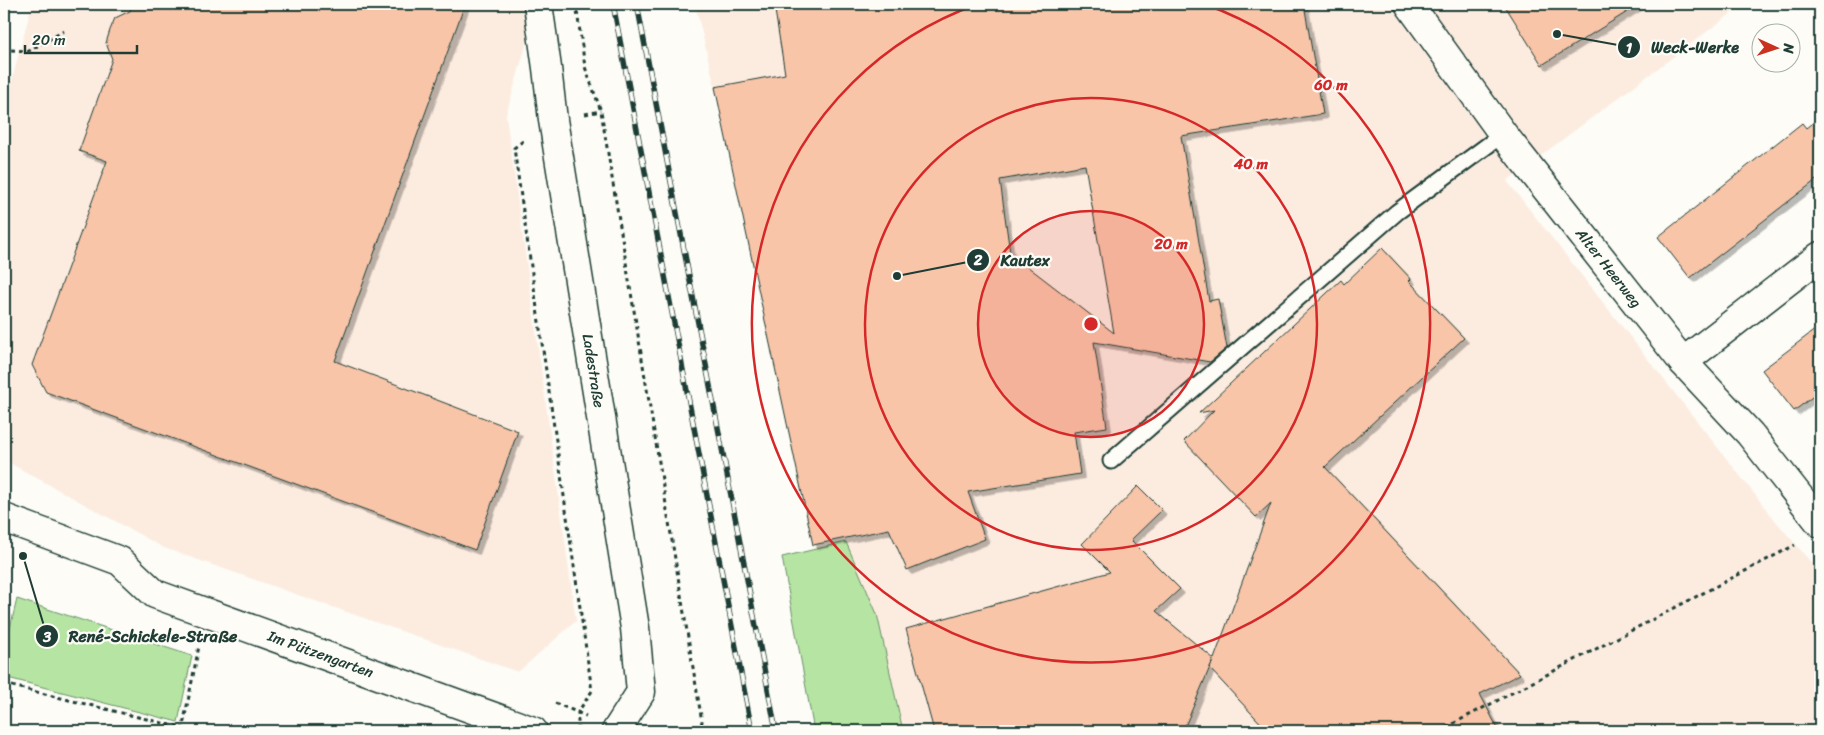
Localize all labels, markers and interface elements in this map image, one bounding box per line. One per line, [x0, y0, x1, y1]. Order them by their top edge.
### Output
scale bar [25, 22, 138, 54]
north arrow [1752, 22, 1802, 72]
text: 20 m [32, 27, 66, 53]
callout: Weck-Werke [1616, 32, 1749, 63]
text: Weck-Werke [1651, 33, 1739, 62]
text: 1 [1626, 35, 1633, 61]
text: N [1776, 42, 1801, 54]
text: 60 m [1313, 72, 1348, 98]
text: 40 m [1233, 151, 1269, 177]
street label: Alter Heerweg [1568, 221, 1649, 314]
text: 20 m [1153, 231, 1188, 257]
callout: Kautex [966, 245, 1060, 276]
text: Kautex [999, 246, 1050, 275]
text: 2 [973, 247, 983, 273]
centre of rings [1082, 315, 1100, 333]
street label: Ladestraße [575, 332, 612, 410]
callout: René-Schickele-Straße [34, 621, 248, 652]
text: René-Schickele-Straße [68, 622, 238, 651]
street label: Im Pützengarten [263, 623, 377, 685]
text: 3 [42, 624, 52, 650]

